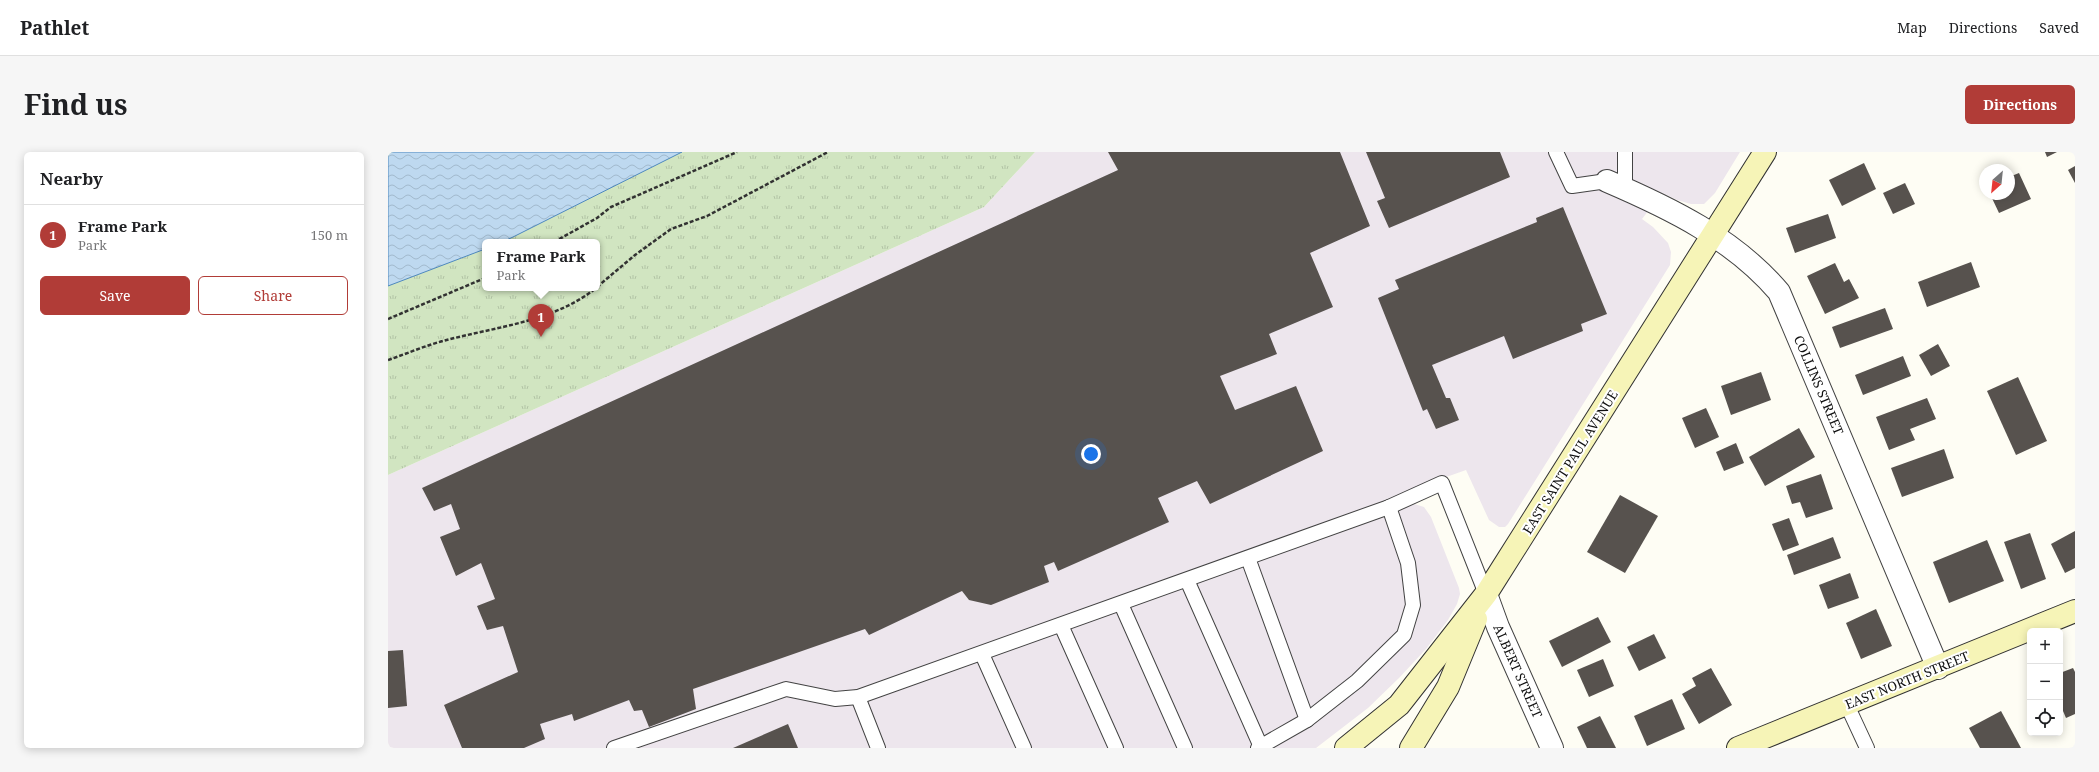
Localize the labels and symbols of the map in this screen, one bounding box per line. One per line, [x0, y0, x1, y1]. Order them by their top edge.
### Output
north arrow [1979, 164, 2015, 200]
pin: 1 [528, 304, 554, 337]
street label: COLLINS STREET [1790, 332, 1848, 438]
street label: EAST SAINT PAUL AVENUE [1518, 387, 1622, 537]
your location [1081, 444, 1101, 464]
street label: ALBERT STREET [1489, 621, 1547, 721]
street label: EAST NORTH STREET [1842, 647, 1972, 713]

